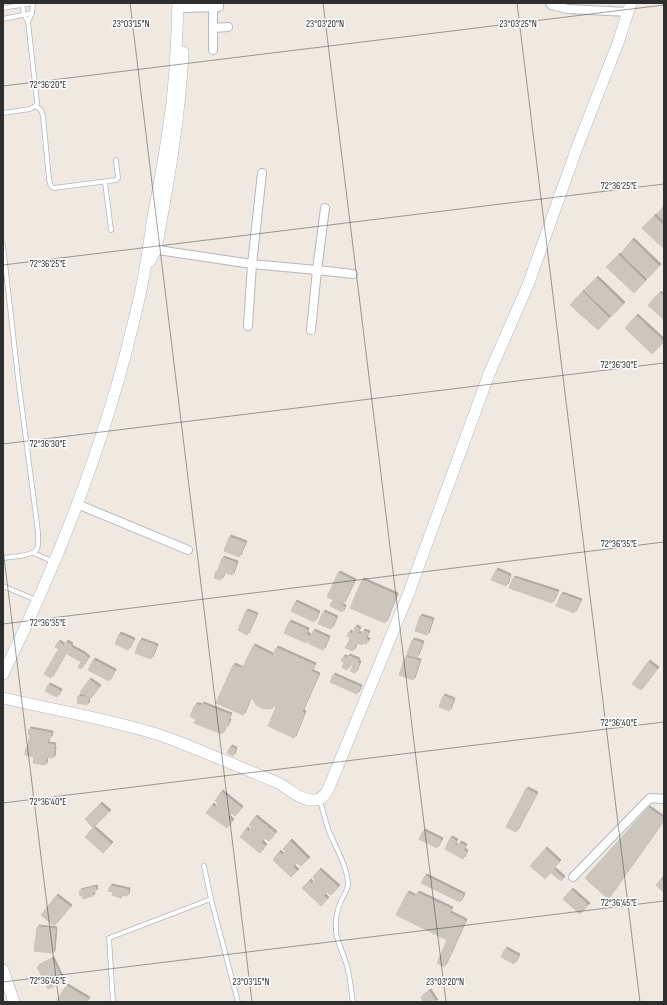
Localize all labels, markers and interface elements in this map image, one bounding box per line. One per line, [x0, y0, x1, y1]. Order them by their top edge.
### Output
text: 23°03'15"N [113, 18, 150, 30]
text: 23°03'20"N [306, 18, 344, 30]
text: 23°03'25"N [499, 18, 537, 30]
text: 72°36'20"E [30, 79, 66, 91]
text: 72°36'25"E [601, 180, 637, 192]
text: 72°36'25"E [30, 258, 66, 270]
text: 72°36'30"E [601, 359, 637, 371]
text: 72°36'30"E [30, 438, 66, 450]
text: 72°36'35"E [601, 538, 637, 550]
text: 72°36'35"E [30, 617, 66, 629]
text: 72°36'40"E [601, 717, 637, 729]
text: 72°36'40"E [30, 796, 66, 808]
text: 72°36'45"E [601, 897, 637, 909]
text: 72°36'45"E [30, 975, 66, 987]
text: 23°03'15"N [233, 976, 270, 988]
text: 23°03'20"N [426, 976, 464, 988]

